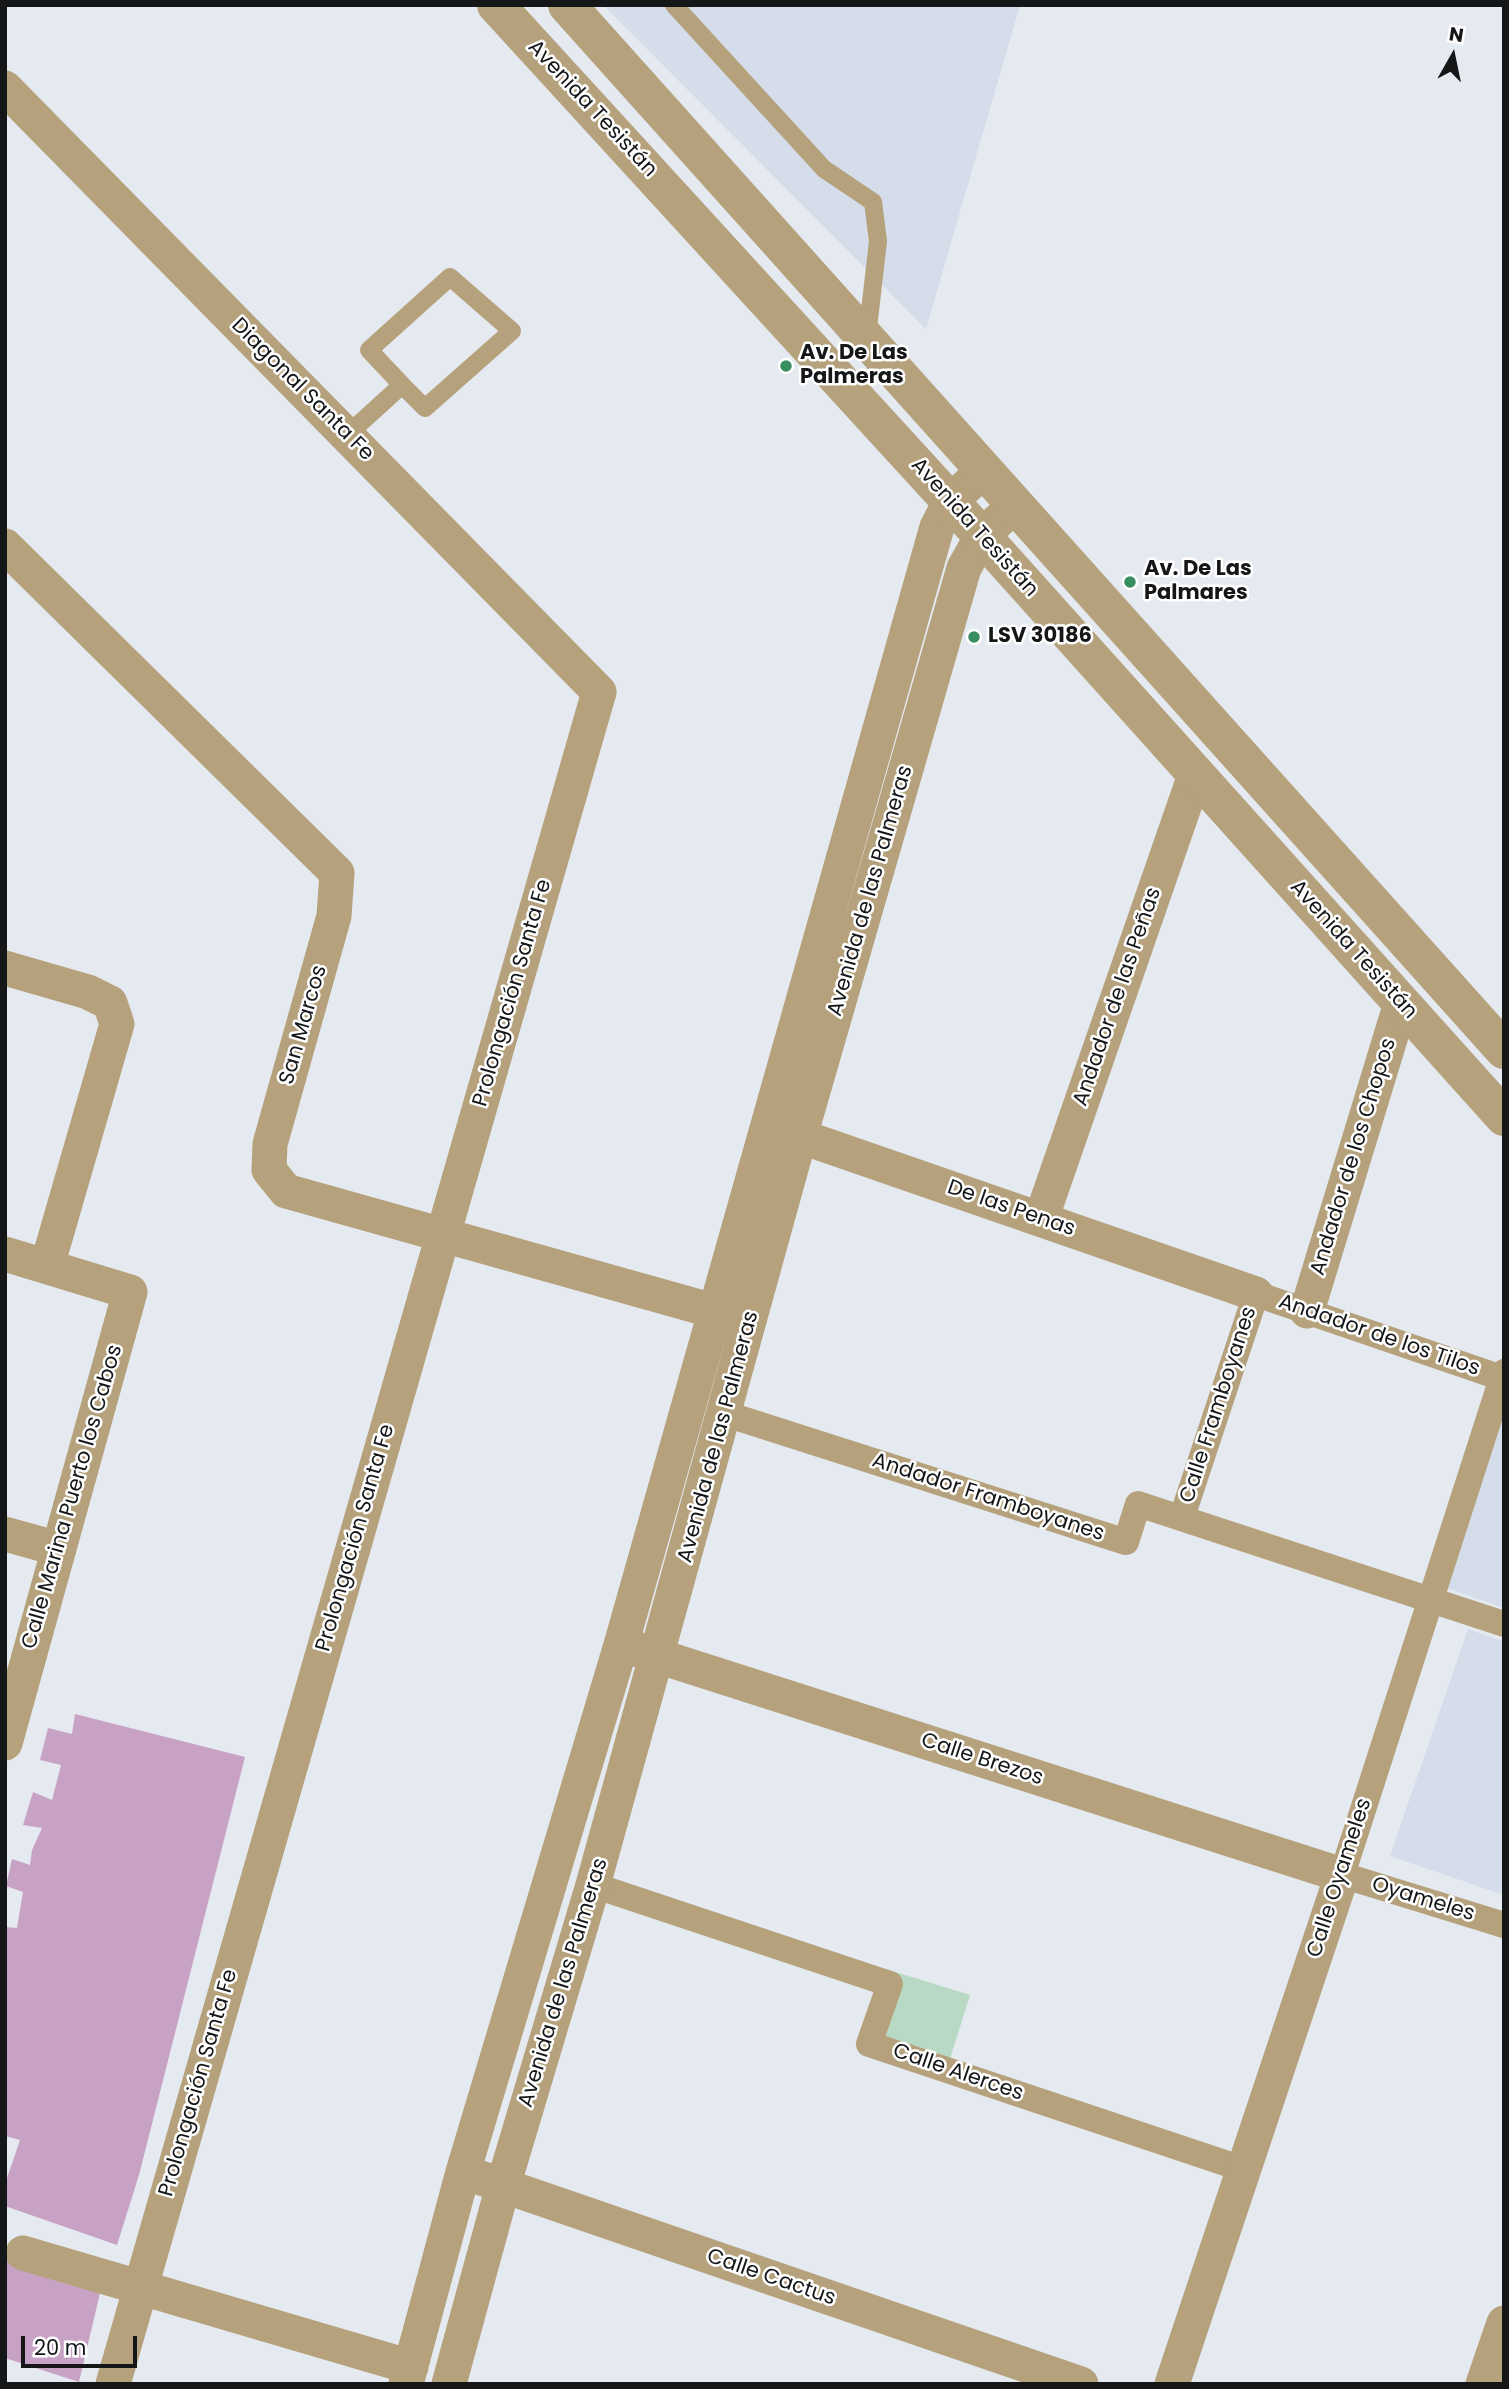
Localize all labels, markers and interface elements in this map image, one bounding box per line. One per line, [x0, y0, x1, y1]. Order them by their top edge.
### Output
text: N [1447, 20, 1466, 49]
north arrow [1418, 21, 1488, 91]
street label: Avenida Tesistán [522, 35, 662, 183]
street label: Diagonal Santa Fe [225, 313, 379, 467]
place label: Av. De Las Palmeras [800, 341, 908, 391]
marker: Av. De Las Palmeras [778, 358, 794, 374]
street label: Avenida Tesistán [905, 453, 1043, 603]
place label: Av. De Las Palmares [1144, 557, 1252, 607]
marker: Av. De Las Palmares [1122, 574, 1138, 590]
place label: LSV 30186 [988, 624, 1092, 650]
marker: LSV 30186 [966, 629, 982, 645]
street label: Avenida de las Palmeras [823, 763, 919, 1019]
street label: Avenida Tesistán [1284, 875, 1422, 1025]
street label: Prolongación Santa Fe [468, 876, 558, 1110]
street label: Andador de las Peñas [1069, 884, 1167, 1110]
street label: San Marcos [275, 962, 333, 1088]
street label: Andador de los Chopos [1306, 1035, 1402, 1279]
street label: De las Penas [944, 1175, 1078, 1243]
street label: Andador de los Tilos [1275, 1290, 1483, 1382]
street label: Calle Framboyanes [1175, 1304, 1263, 1506]
street label: Avenida de las Palmeras [673, 1308, 765, 1566]
street label: Calle Marina Puerto los Cabos [17, 1342, 129, 1652]
street label: Prolongación Santa Fe [311, 1421, 401, 1655]
street label: Andador Framboyanes [869, 1449, 1107, 1547]
street label: Calle Brezos [918, 1728, 1046, 1792]
street label: Calle Oyameles [1302, 1795, 1378, 1961]
street label: Avenida de las Palmeras [514, 1855, 614, 2111]
street label: Oyameles [1368, 1872, 1478, 1928]
street label: Prolongación Santa Fe [154, 1966, 244, 2200]
street label: Calle Alerces [889, 2039, 1027, 2107]
street label: Calle Cactus [703, 2244, 839, 2312]
scale bar [24, 2322, 140, 2366]
text: 20 m [34, 2333, 87, 2362]

